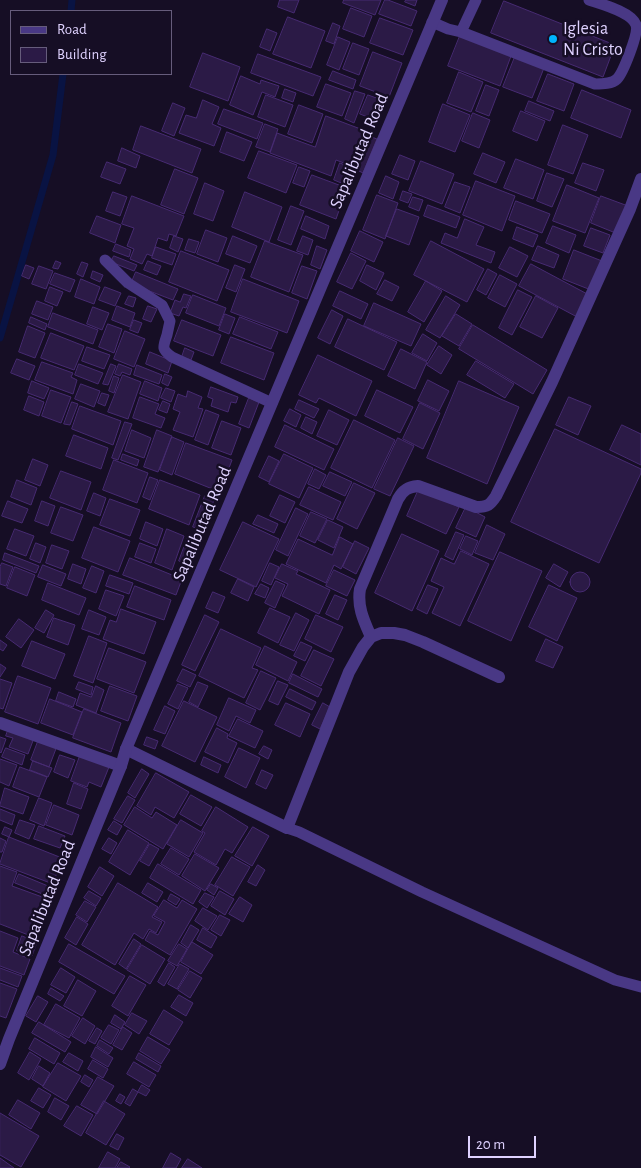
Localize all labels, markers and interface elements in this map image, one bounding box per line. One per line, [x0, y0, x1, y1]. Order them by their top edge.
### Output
legend [10, 10, 172, 75]
place label: Iglesia Ni Cristo [563, 18, 623, 60]
text: Road [57, 22, 87, 37]
marker: Iglesia Ni Cristo [547, 33, 559, 45]
text: Building [57, 47, 107, 62]
street label: Sapalibutad Road [325, 90, 393, 212]
street label: Sapalibutad Road [168, 463, 236, 585]
street label: Sapalibutad Road [14, 837, 80, 959]
scale bar [471, 1126, 538, 1158]
text: 20 m [476, 1137, 505, 1152]

